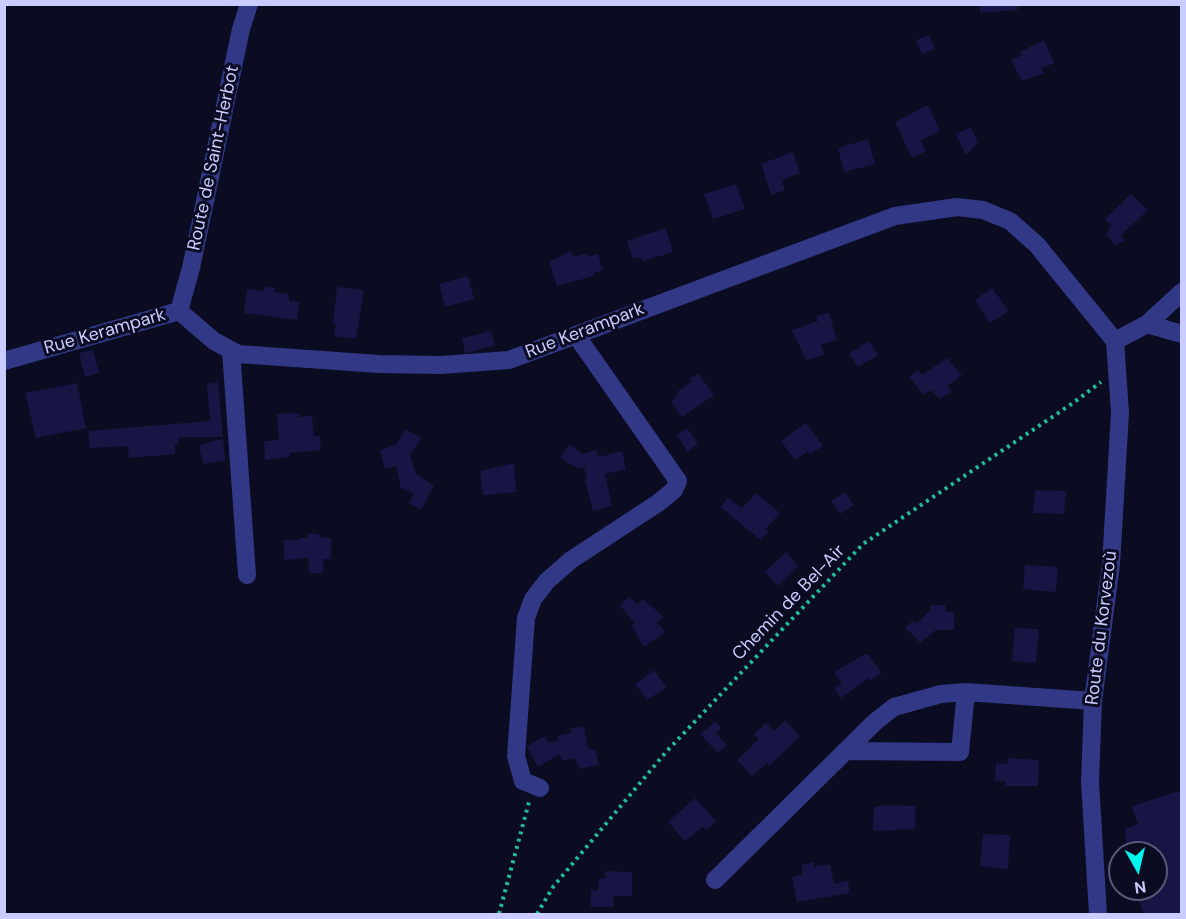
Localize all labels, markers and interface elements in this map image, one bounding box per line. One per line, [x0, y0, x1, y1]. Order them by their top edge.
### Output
street label: Route de Saint-Herbot [184, 63, 244, 253]
street label: Rue Kerampark [523, 298, 647, 364]
street label: Rue Kerampark [42, 304, 168, 360]
street label: Chemin de Bel-Air [728, 541, 850, 665]
street label: Route du Korvezoù [1082, 550, 1122, 706]
north arrow [1108, 841, 1168, 901]
text: N [1133, 876, 1148, 899]

